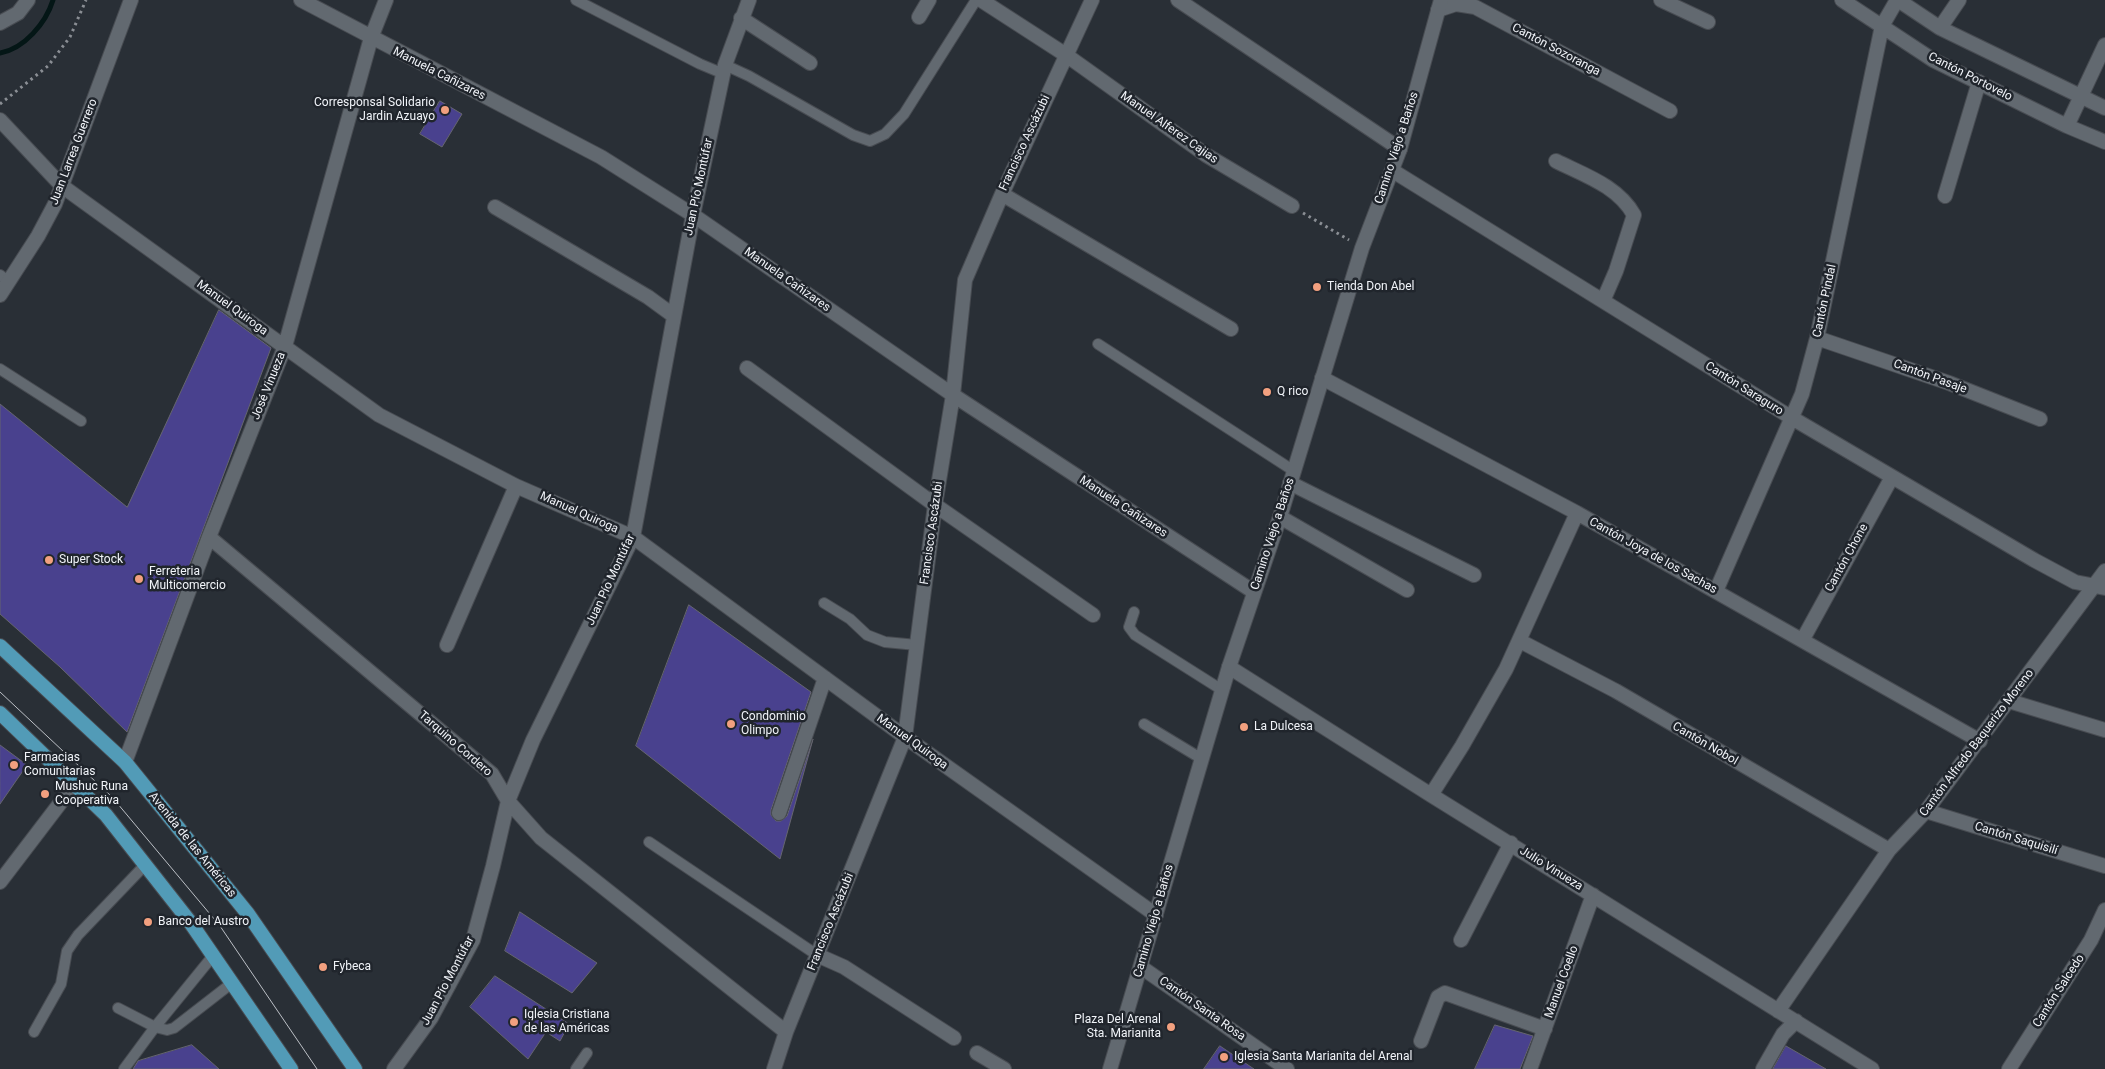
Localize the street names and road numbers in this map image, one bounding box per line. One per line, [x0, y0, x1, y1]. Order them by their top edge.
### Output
street label: Cantón Sozoranga [1509, 21, 1603, 79]
street label: Manuela Cañizares [390, 44, 488, 104]
street label: Cantón Portovelo [1926, 50, 2014, 104]
street label: Manuel Alferez Cajias [1117, 89, 1221, 167]
street label: Camino Viejo a Baños [1372, 90, 1422, 206]
street label: Francisco Ascázubi [996, 93, 1054, 193]
street label: Juan Larrea Guerrero [47, 97, 101, 207]
street label: Juan Pío Montúfar [682, 137, 716, 237]
street label: Manuela Cañizares [741, 245, 833, 315]
street label: Cantón Pindal [1810, 263, 1840, 339]
street label: Manuel Quiroga [194, 277, 270, 339]
street label: José Vinueza [249, 350, 289, 422]
street label: Cantón Pasaje [1891, 357, 1969, 397]
street label: Cantón Saraguro [1702, 359, 1786, 419]
street label: Manuela Cañizares [1076, 473, 1170, 541]
street label: Camino Viejo a Baños [1248, 476, 1298, 592]
street label: Francisco Ascázubi [918, 480, 946, 586]
street label: Manuel Quiroga [538, 489, 620, 537]
street label: Cantón Joya de los Sachas [1587, 515, 1719, 597]
street label: Cantón Chone [1822, 522, 1872, 594]
street label: Juan Pío Montúfar [584, 532, 638, 628]
street label: Cantón Alfredo Baquerizo Moreno [1917, 667, 2037, 819]
street label: Tarquino Cordero [415, 708, 495, 780]
street label: Manuel Quiroga [874, 711, 950, 773]
street label: Cantón Nobol [1670, 719, 1740, 769]
street label: Avenida de las Américas [145, 790, 239, 900]
street label: Cantón Saquisilí [1973, 820, 2059, 858]
street label: Julio Vinueza [1517, 844, 1585, 894]
street label: Camino Viejo a Baños [1131, 863, 1177, 979]
street label: Francisco Ascázubi [805, 871, 857, 973]
street label: Juan Pío Montúfar [418, 934, 478, 1028]
street label: Manuel Coello [1542, 944, 1582, 1020]
street label: Cantón Salcedo [2030, 952, 2088, 1030]
street label: Cantón Santa Rosa [1156, 974, 1248, 1044]

